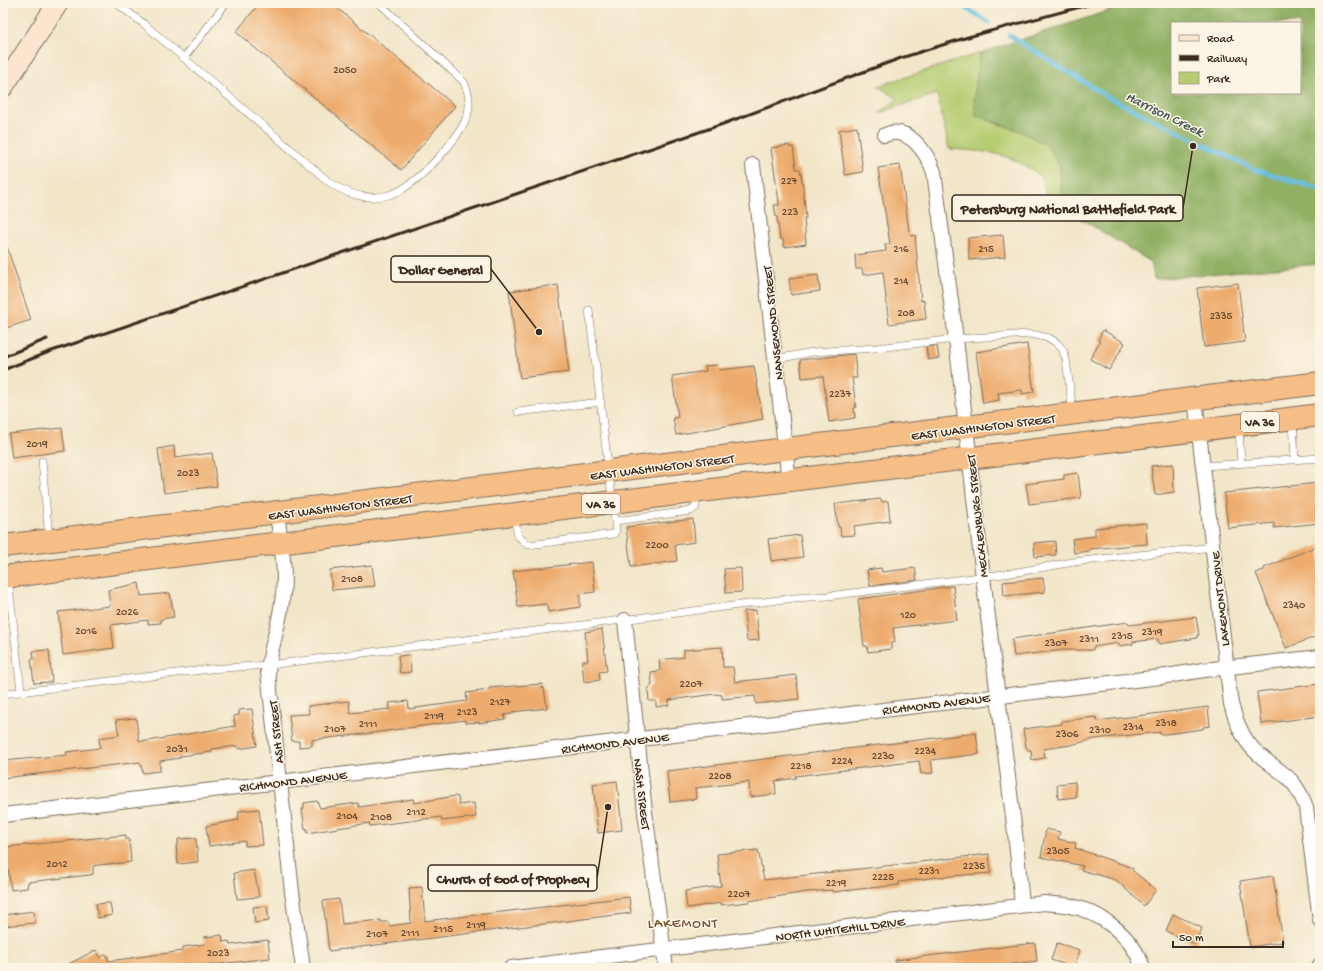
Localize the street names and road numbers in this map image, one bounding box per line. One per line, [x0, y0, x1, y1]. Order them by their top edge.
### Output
street label: NANSEMOND STREET [761, 264, 788, 381]
street label: EAST WASHINGTON STREET [910, 412, 1057, 445]
road number: VA 36 [1241, 412, 1279, 432]
street label: EAST WASHINGTON STREET [589, 452, 736, 485]
street label: MECKLENBURG STREET [964, 452, 992, 578]
street label: EAST WASHINGTON STREET [267, 492, 414, 525]
road number: VA 36 [582, 494, 620, 514]
street label: LAKEMONT DRIVE [1209, 550, 1234, 647]
street label: RICHMOND AVENUE [882, 691, 992, 720]
street label: ASH STREET [267, 699, 288, 764]
street label: RICHMOND AVENUE [561, 730, 671, 759]
street label: NASH STREET [629, 758, 652, 832]
street label: RICHMOND AVENUE [239, 768, 349, 797]
street label: NORTH WHITEHILL DRIVE [775, 915, 907, 946]

